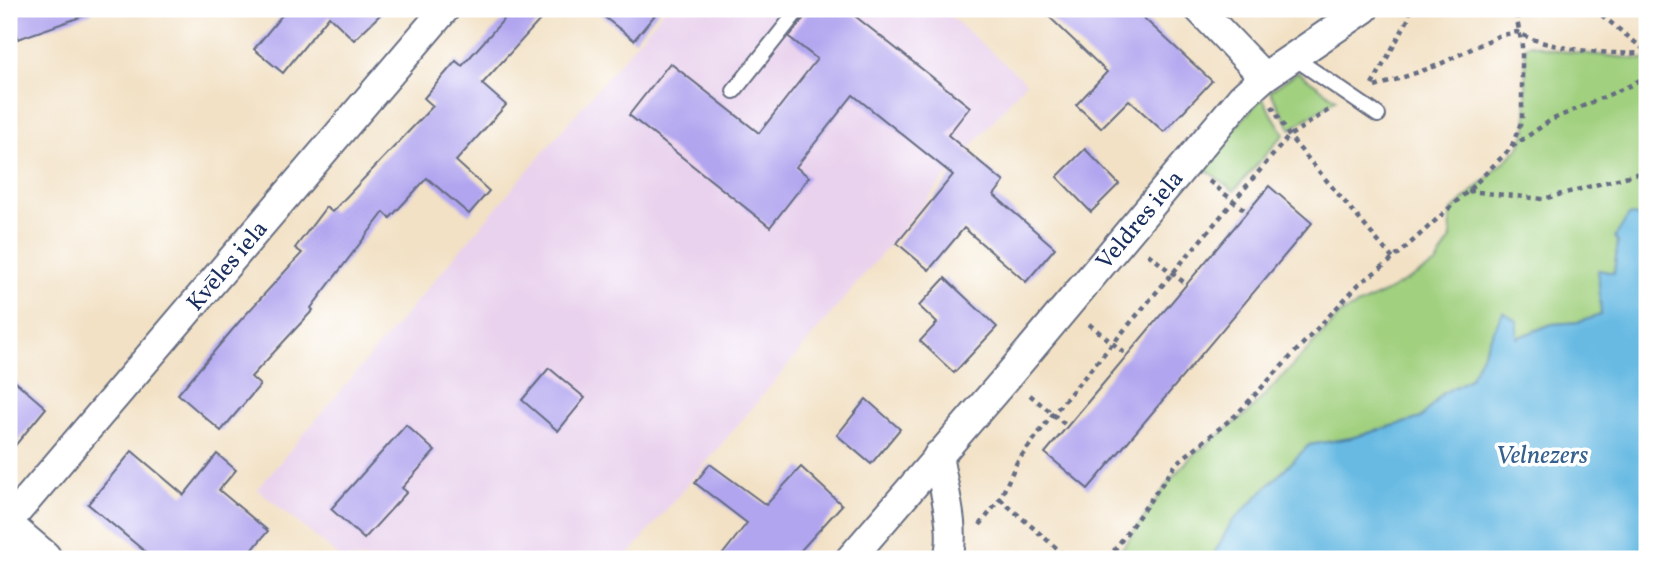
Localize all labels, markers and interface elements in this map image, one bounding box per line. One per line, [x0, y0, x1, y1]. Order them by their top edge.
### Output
street label: Veldres iela [1089, 164, 1193, 278]
street label: Kvēles iela [180, 214, 277, 319]
water label: Velnezers [1496, 438, 1589, 474]

